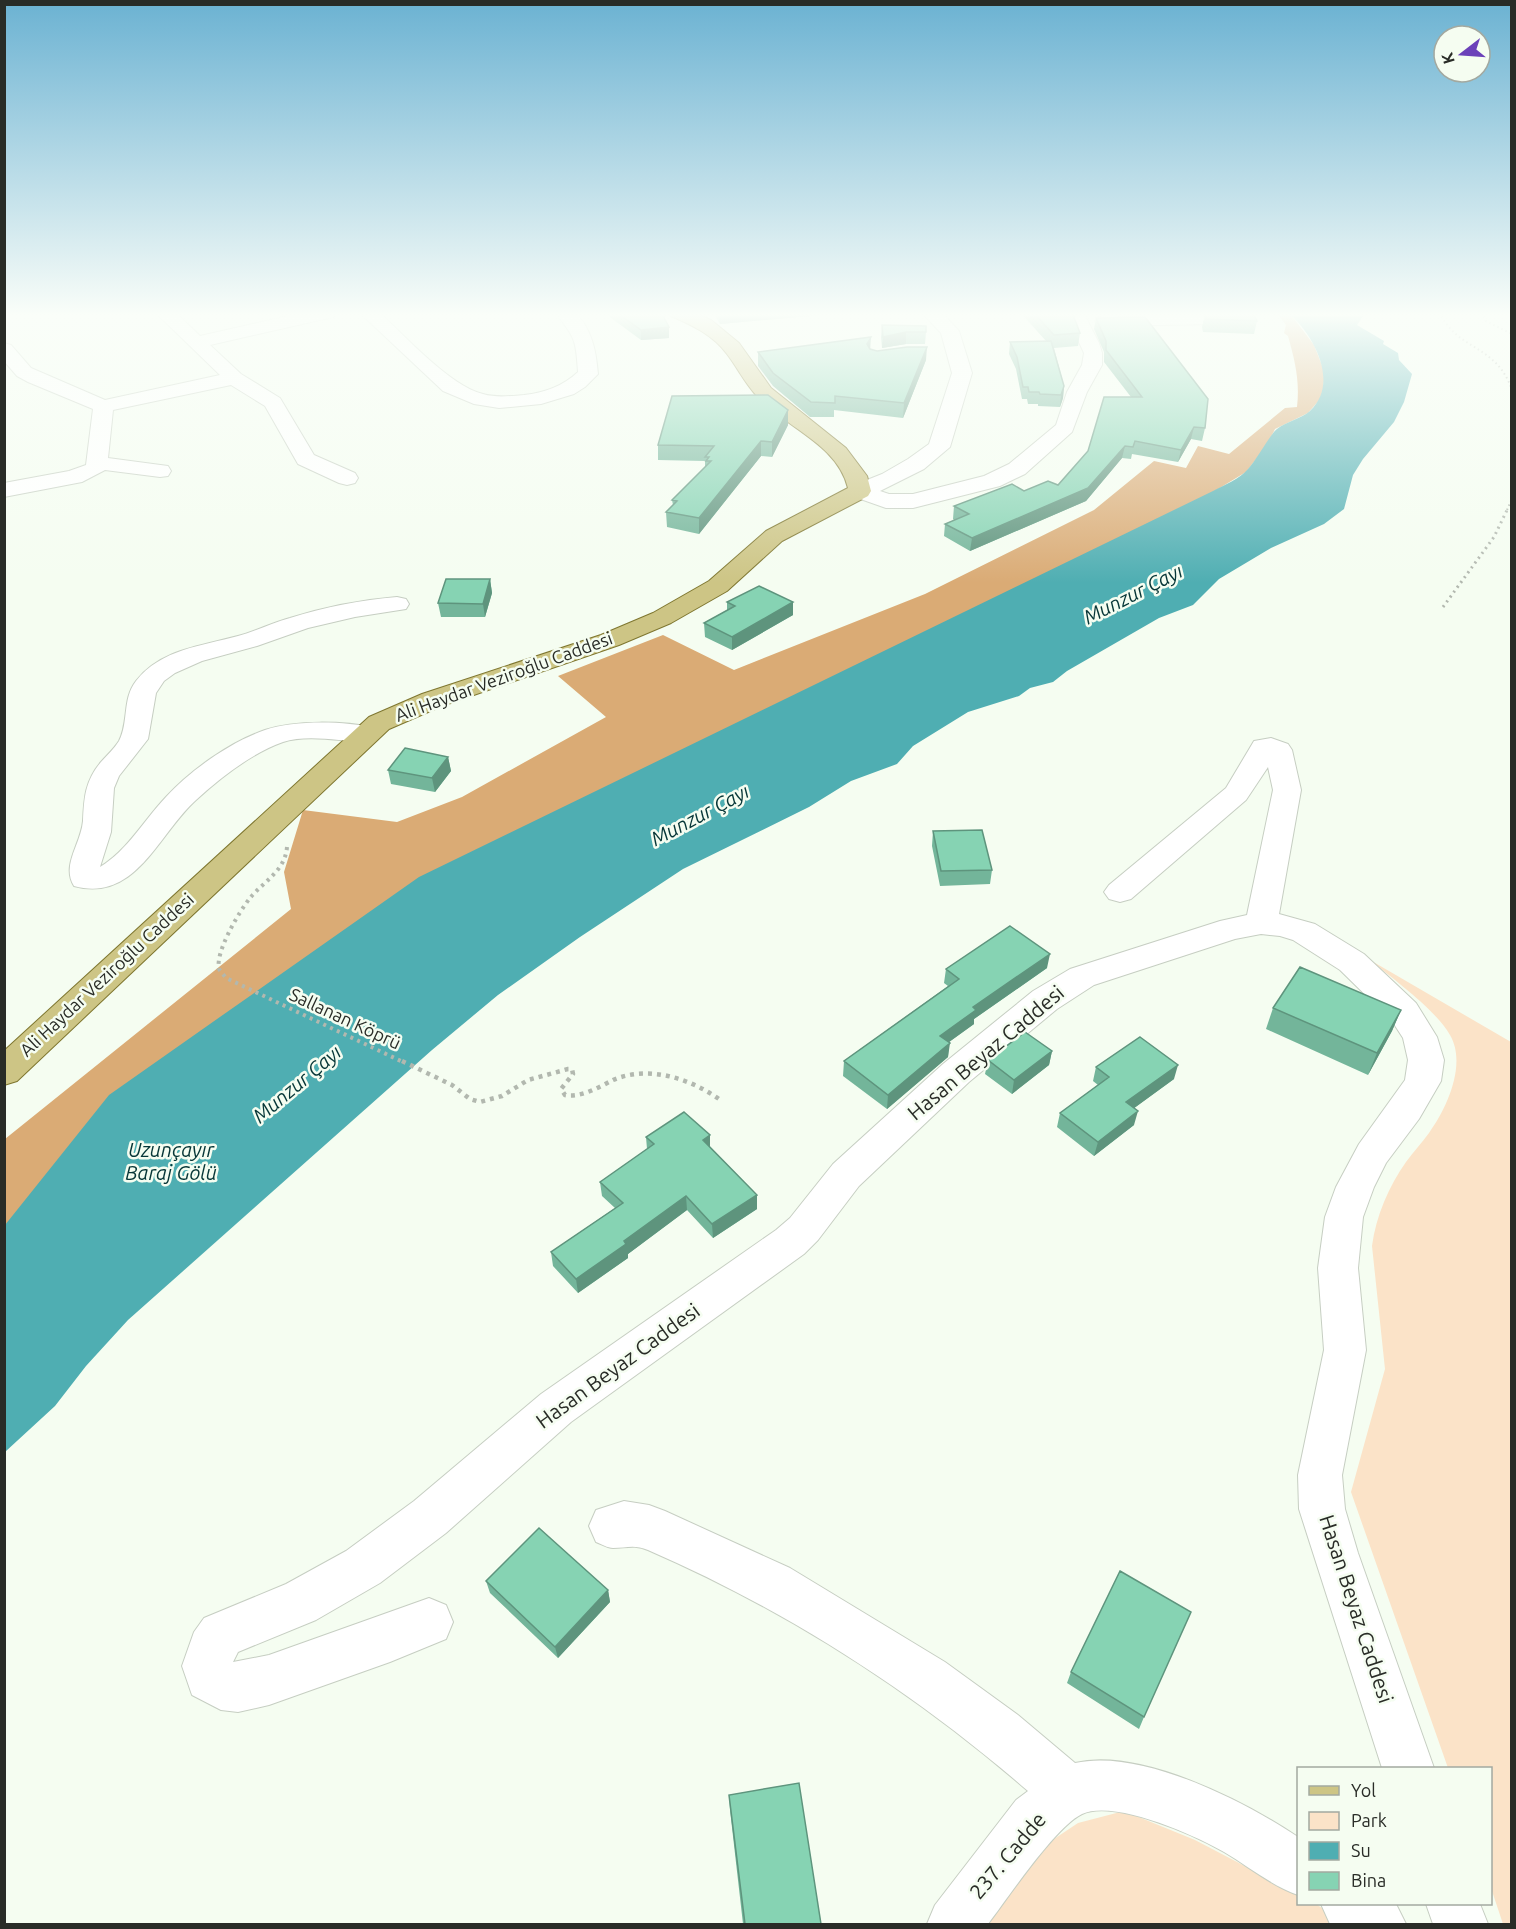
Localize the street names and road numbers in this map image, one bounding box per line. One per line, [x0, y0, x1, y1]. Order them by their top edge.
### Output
street label: Ali Haydar Veziroğlu Caddesi [392, 627, 615, 725]
street label: Ali Haydar Veziroğlu Caddesi [15, 889, 197, 1060]
street label: Hasan Beyaz Caddesi [902, 980, 1068, 1125]
street label: Sallanan Köprü [287, 984, 404, 1053]
street label: Hasan Beyaz Caddesi [531, 1298, 704, 1433]
street label: Hasan Beyaz Caddesi [1315, 1512, 1399, 1706]
street label: 237. Cadde [964, 1807, 1050, 1903]

